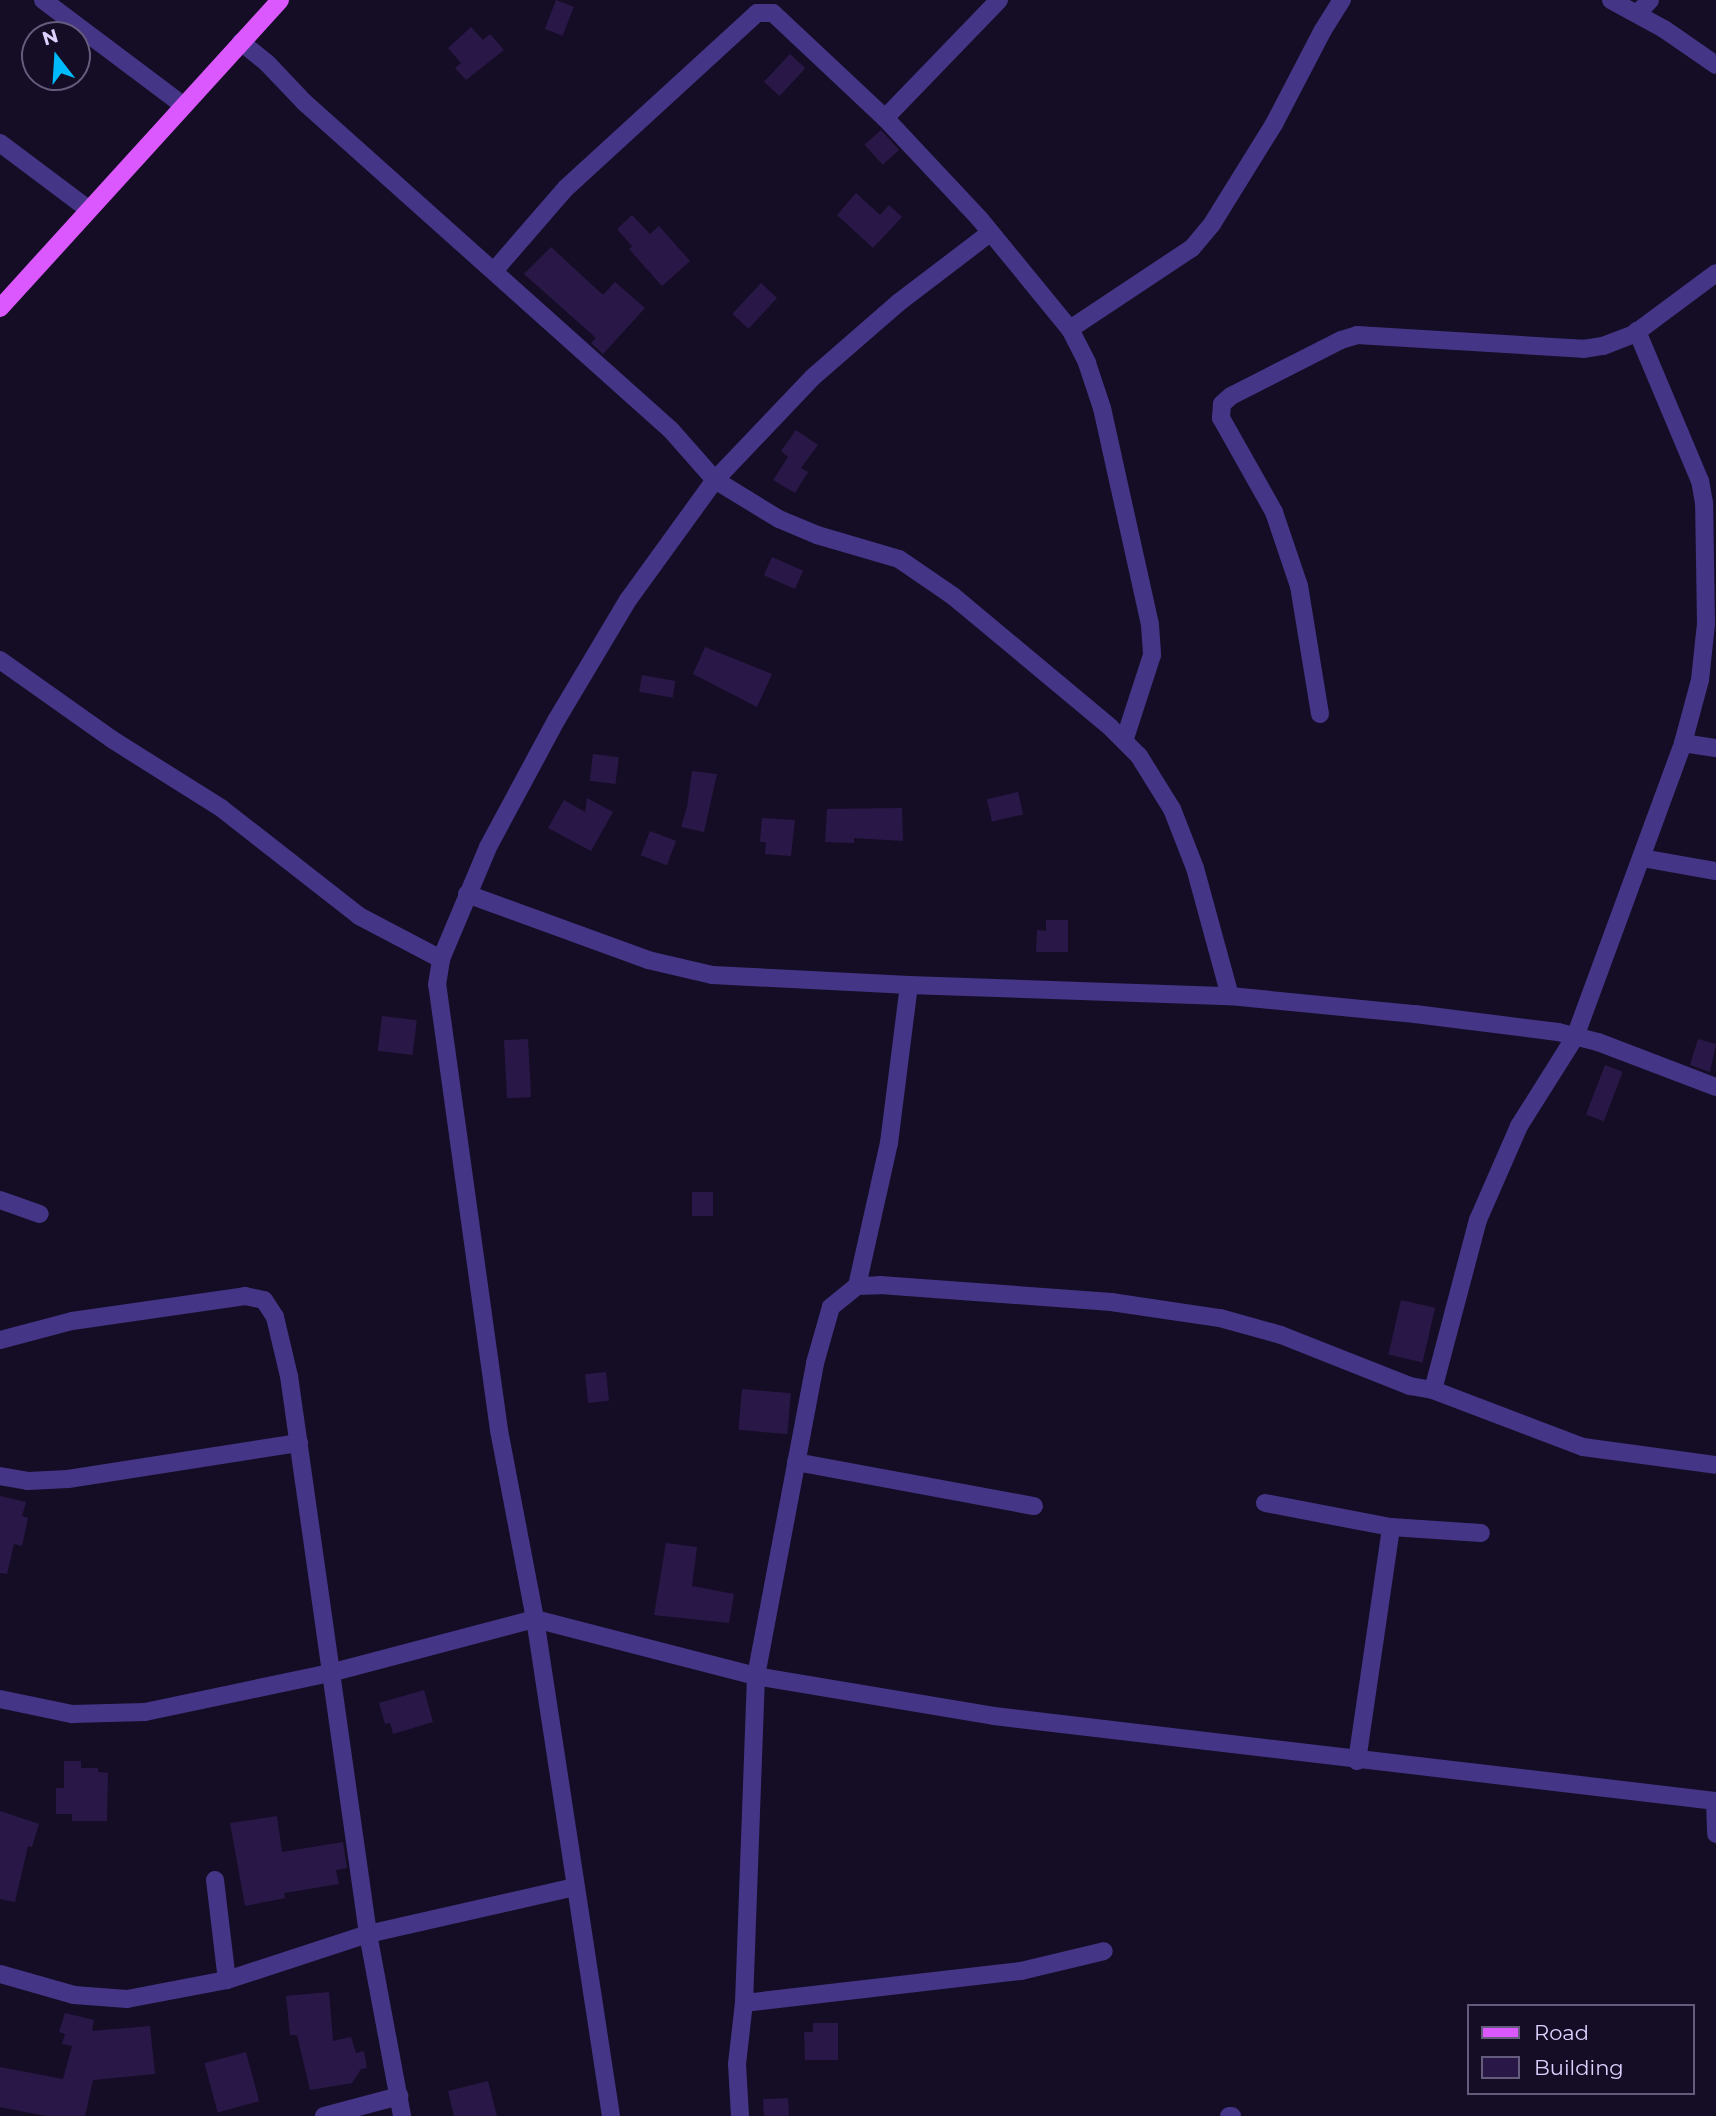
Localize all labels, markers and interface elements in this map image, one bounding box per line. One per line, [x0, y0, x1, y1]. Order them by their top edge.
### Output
north arrow [21, 21, 91, 91]
text: N [40, 24, 61, 51]
legend [1468, 2004, 1695, 2095]
text: Road [1534, 2020, 1589, 2045]
text: Building [1534, 2055, 1624, 2080]

